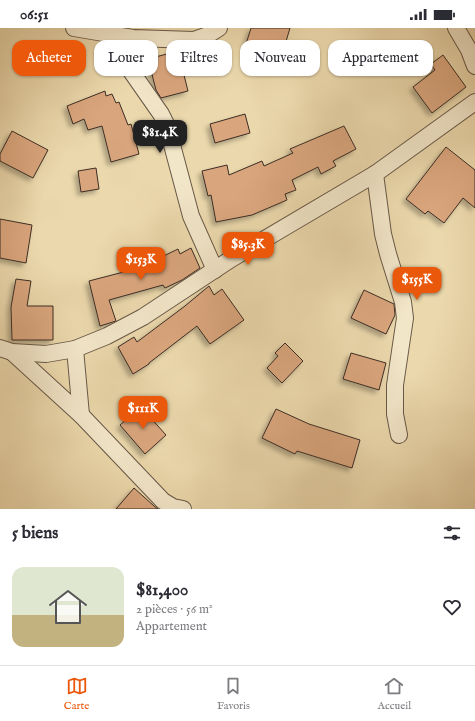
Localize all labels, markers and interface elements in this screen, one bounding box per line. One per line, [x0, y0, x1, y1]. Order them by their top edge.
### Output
text: 06:51 [20, 5, 49, 24]
chip: Acheter [12, 40, 86, 76]
chip: Louer [94, 40, 158, 76]
chip: Filtres [166, 40, 232, 76]
chip: Nouveau [240, 40, 320, 76]
chip: Appartement [328, 40, 433, 76]
pin: $81.4K [127, 120, 193, 154]
text: $81.4K [142, 124, 178, 141]
pin: $85.3K [215, 232, 281, 266]
text: $85.3K [231, 236, 265, 253]
pin: $153K [113, 247, 169, 281]
text: $153K [125, 251, 157, 268]
pin: $155K [389, 267, 445, 301]
text: $155K [402, 271, 432, 288]
pin: $111K [115, 396, 171, 430]
text: $111K [127, 400, 159, 417]
icon: filters [441, 522, 463, 544]
text: 5 biens [12, 523, 58, 544]
text: $81,400 [136, 580, 188, 601]
icon: home [44, 583, 92, 631]
icon: heart [441, 596, 463, 618]
text: 2 pièces · 56 m² [136, 601, 213, 618]
text: Appartement [136, 618, 207, 635]
tab: Carte [64, 675, 89, 713]
tab: Favoris [217, 675, 250, 713]
tab: Accueil [378, 675, 411, 713]

